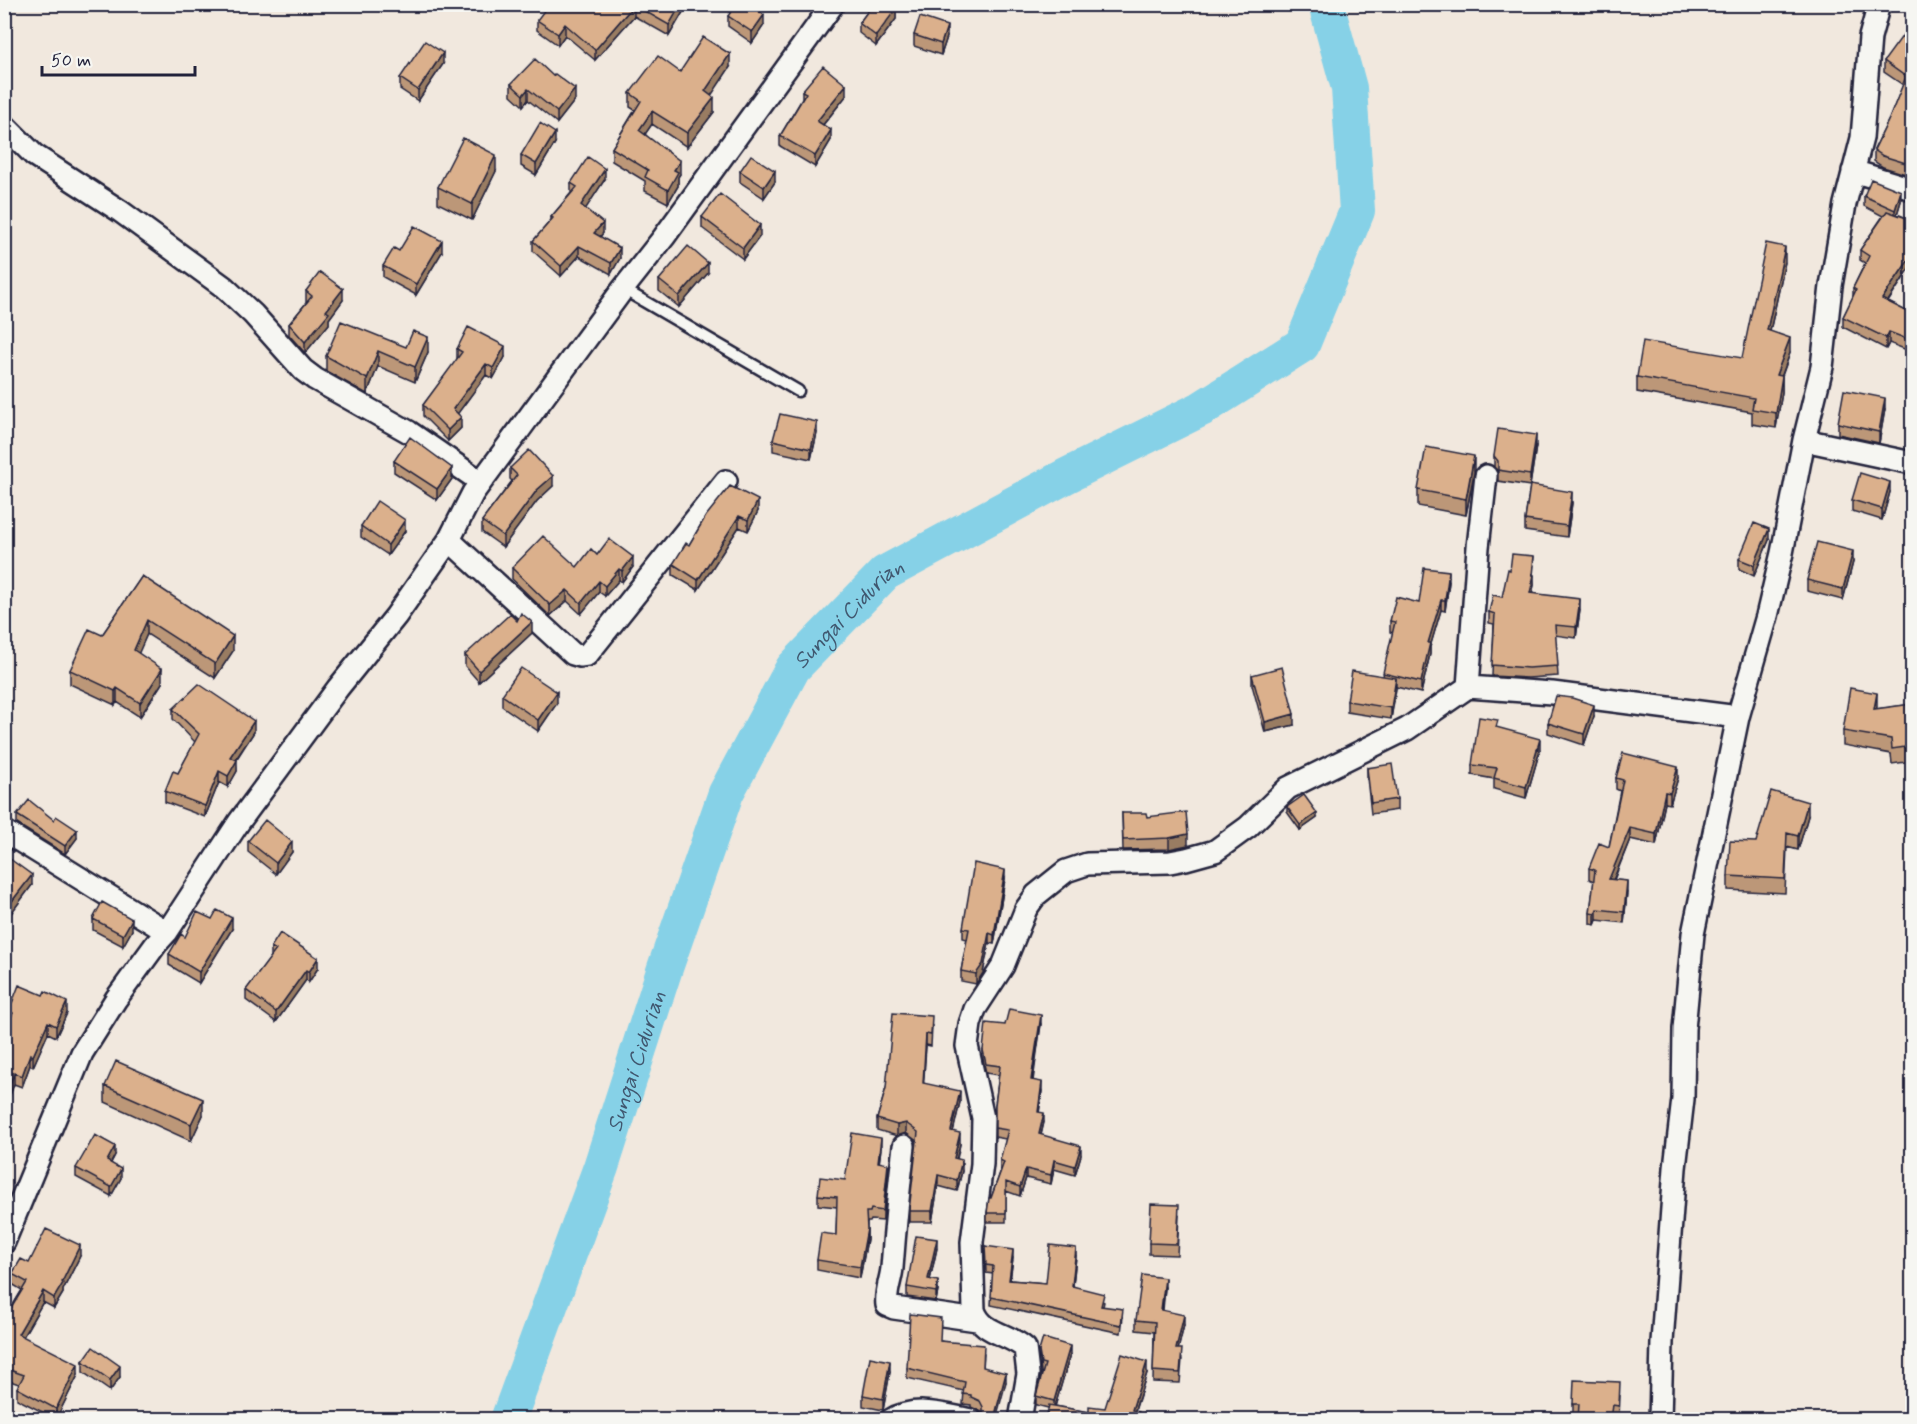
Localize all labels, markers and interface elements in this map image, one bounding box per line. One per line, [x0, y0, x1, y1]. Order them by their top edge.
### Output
scale bar [42, 39, 195, 77]
text: 50 m [51, 49, 91, 73]
water label: Sungai Cidurian [788, 553, 909, 675]
water label: Sungai Cidurian [601, 988, 673, 1135]

